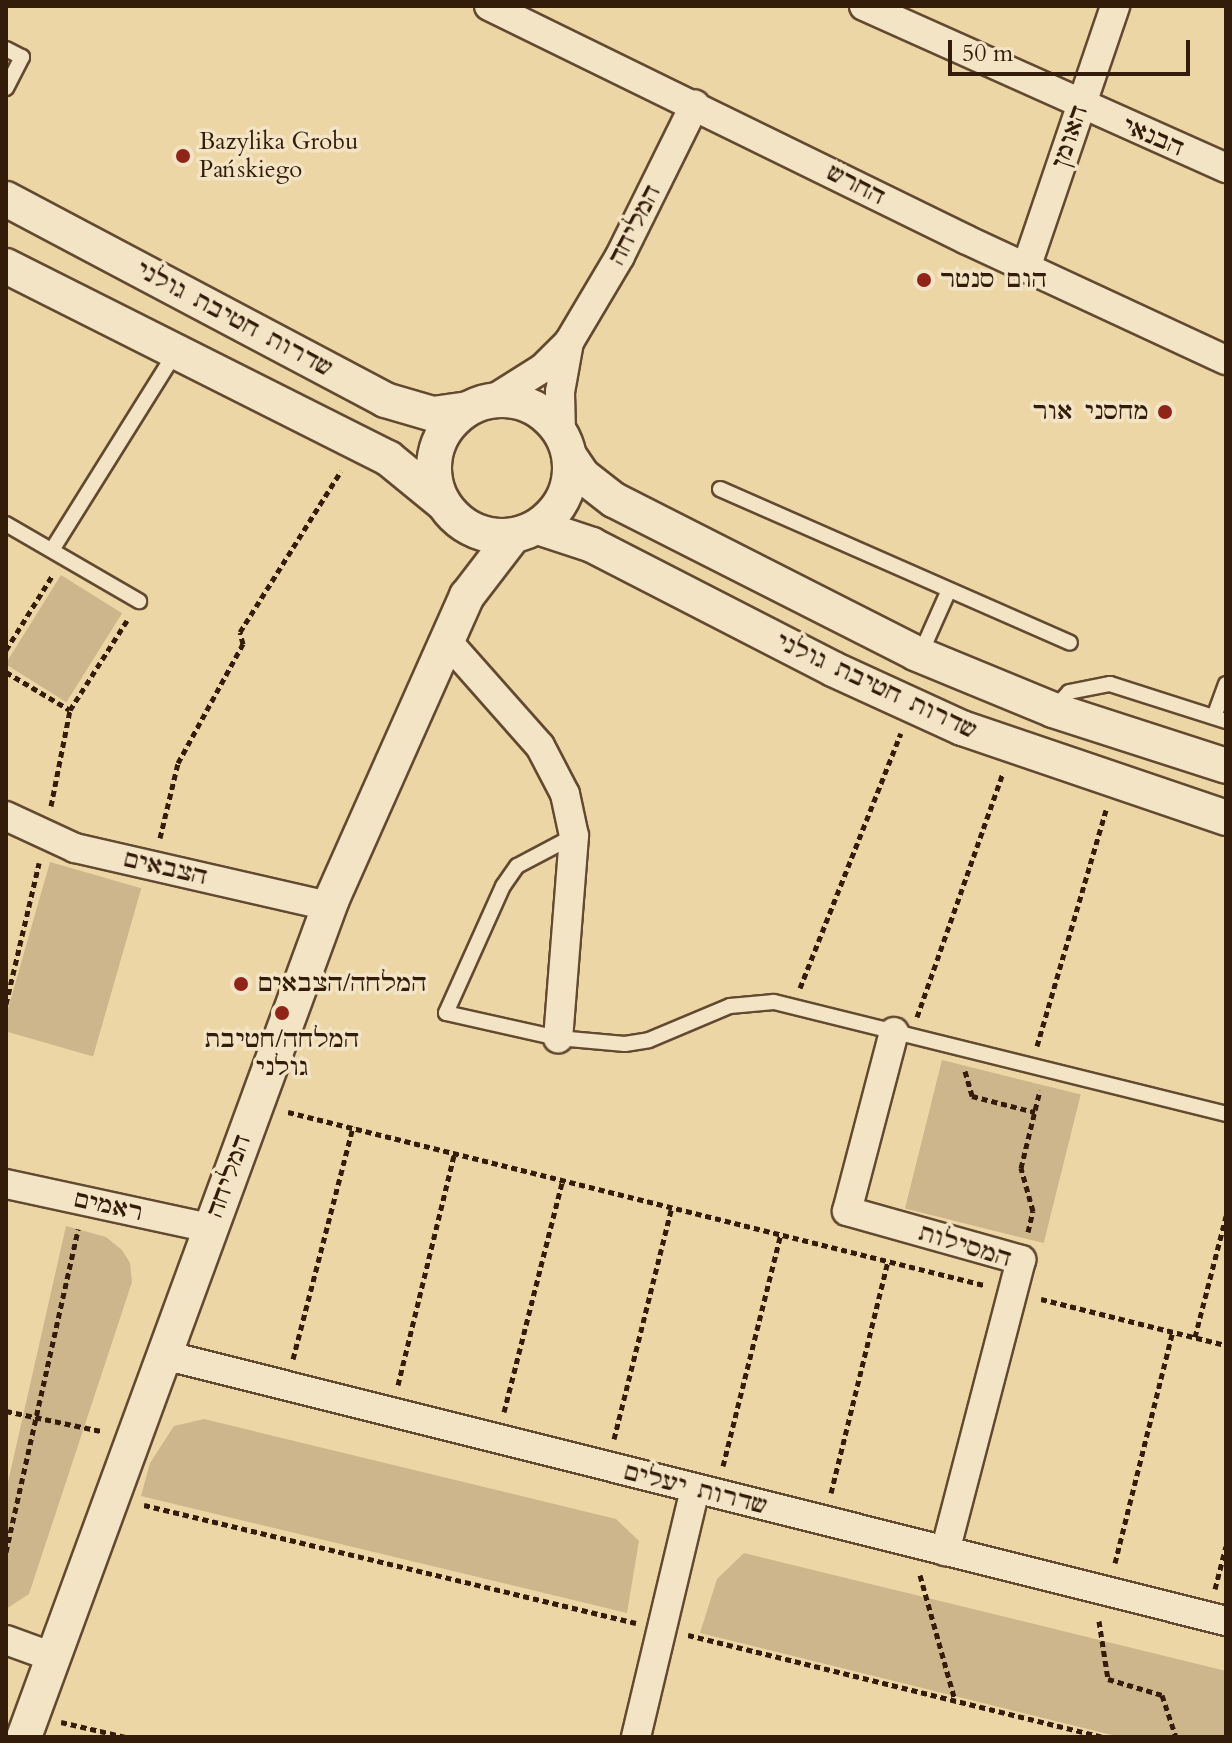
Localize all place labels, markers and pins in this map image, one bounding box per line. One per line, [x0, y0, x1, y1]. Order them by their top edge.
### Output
place label: Bazylika Grobu Pańskiego [199, 128, 358, 184]
marker: Bazylika Grobu Pańskiego [174, 147, 192, 165]
place label: הום סנטר [940, 266, 1041, 294]
marker: הום סנטר [915, 271, 933, 289]
place label: מחסני אור [1038, 398, 1149, 426]
marker: מחסני אור [1156, 403, 1174, 421]
place label: המלחה/הצבאים [257, 970, 427, 998]
marker: המלחה/הצבאים [232, 975, 250, 993]
marker: המלחה/חטיבת גולני [273, 1004, 291, 1022]
place label: המלחה/חטיבת גולני [205, 1026, 359, 1082]

